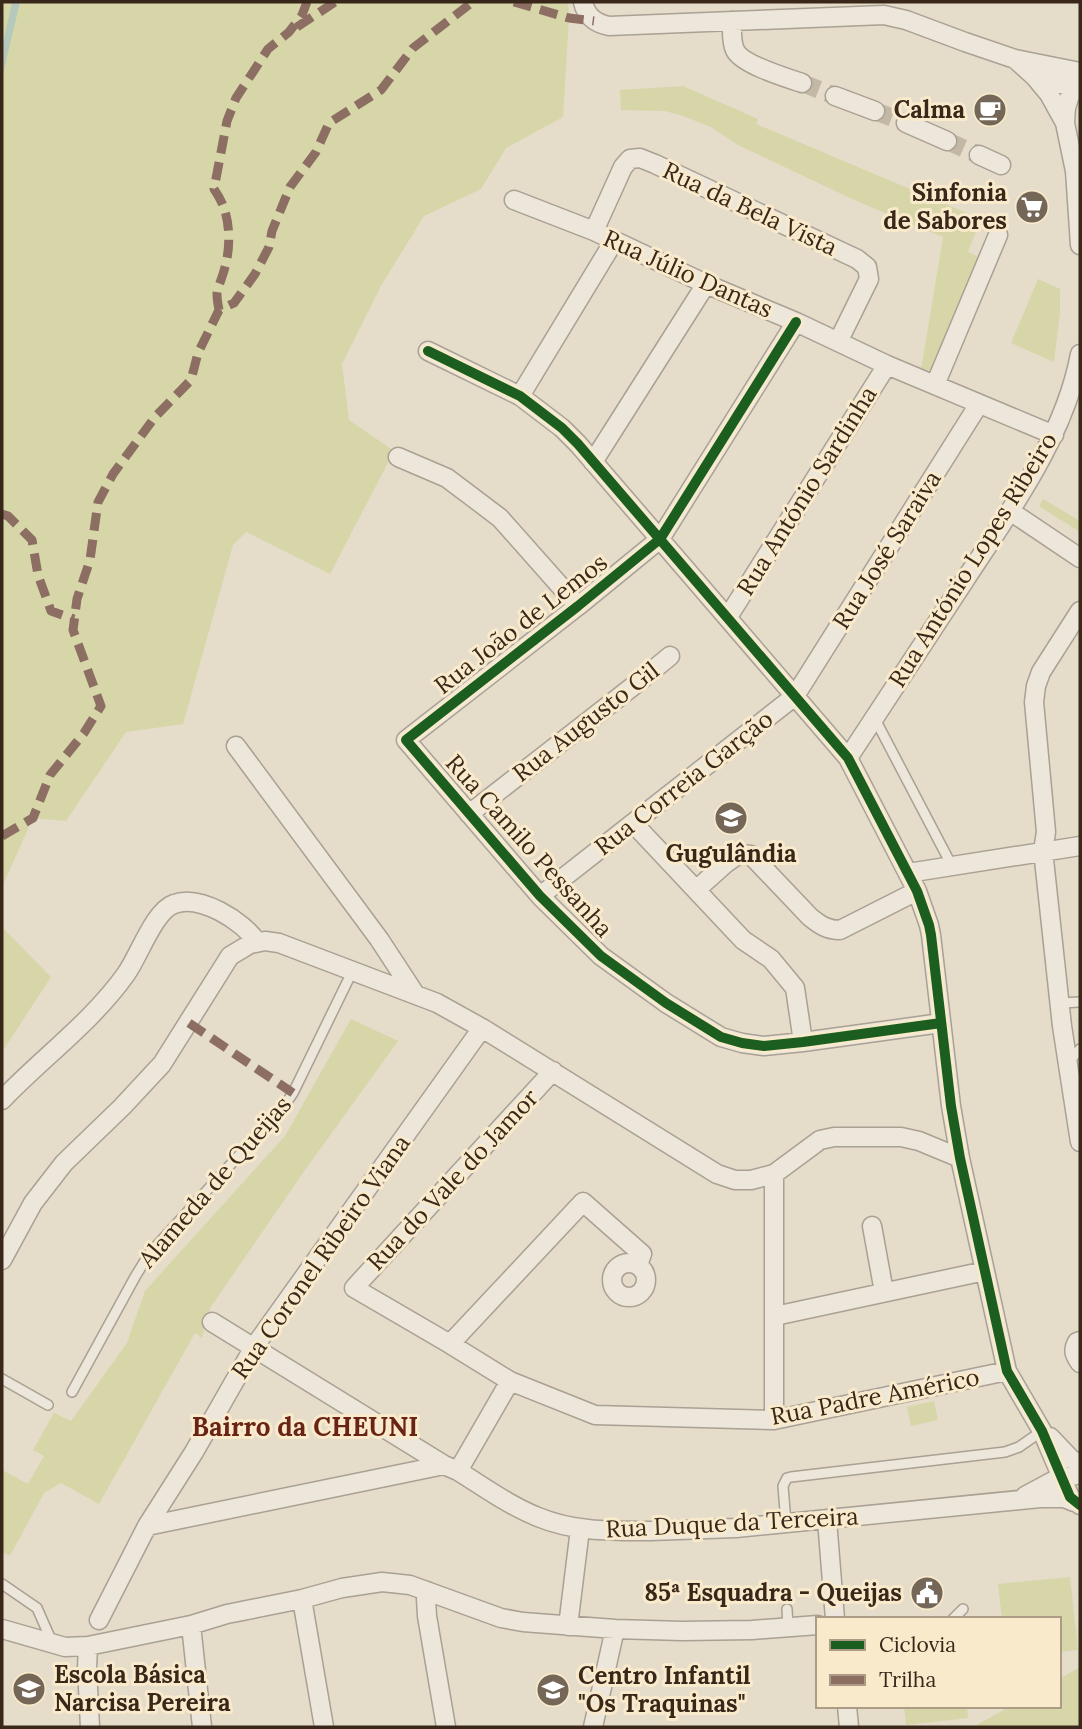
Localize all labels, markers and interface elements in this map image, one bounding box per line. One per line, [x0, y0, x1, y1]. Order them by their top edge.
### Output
cafe icon: Calma [971, 91, 1009, 129]
place label: Calma [894, 94, 965, 125]
street label: Rua da Bela Vista [658, 155, 842, 263]
place label: Sinfonia de Sabores [883, 177, 1007, 236]
supermarket icon: Sinfonia de Sabores [1013, 188, 1051, 226]
street label: Rua Júlio Dantas [599, 222, 778, 325]
street label: Rua António Sardinha [730, 380, 884, 601]
street label: Rua António Lopes Ribeiro [881, 426, 1064, 693]
street label: Rua José Saraiva [825, 465, 948, 635]
street label: Rua João de Lemos [428, 546, 613, 701]
street label: Rua Augusto Gil [506, 655, 665, 788]
street label: Rua Correia Garção [588, 703, 779, 862]
street label: Rua Camilo Pessanha [439, 748, 620, 944]
school or university icon: Gugulândia [712, 799, 750, 837]
place label: Gugulândia [665, 838, 797, 869]
street label: Rua do Vale do Jamor [360, 1082, 545, 1277]
street label: Alameda de Queijas [131, 1089, 298, 1275]
street label: Rua Coronel Ribeiro Viana [224, 1129, 417, 1385]
street label: Rua Padre Américo [768, 1361, 982, 1432]
district label: Bairro da CHEUNI [192, 1410, 418, 1443]
street label: Rua Duque da Terceira [605, 1500, 859, 1545]
public building icon: 85ª Esquadra - Queijas [908, 1574, 946, 1612]
place label: 85ª Esquadra - Queijas [644, 1577, 902, 1608]
legend [816, 1617, 1061, 1708]
text: Ciclovia [879, 1631, 956, 1658]
place label: Escola Básica Narcisa Pereira [54, 1659, 231, 1718]
place label: Centro Infantil "Os Traquinas" [578, 1660, 750, 1719]
text: Trilha [879, 1666, 936, 1693]
school or university icon: Escola Básica Narcisa Pereira [10, 1670, 48, 1708]
school or university icon: Centro Infantil "Os Traquinas" [534, 1671, 572, 1709]

